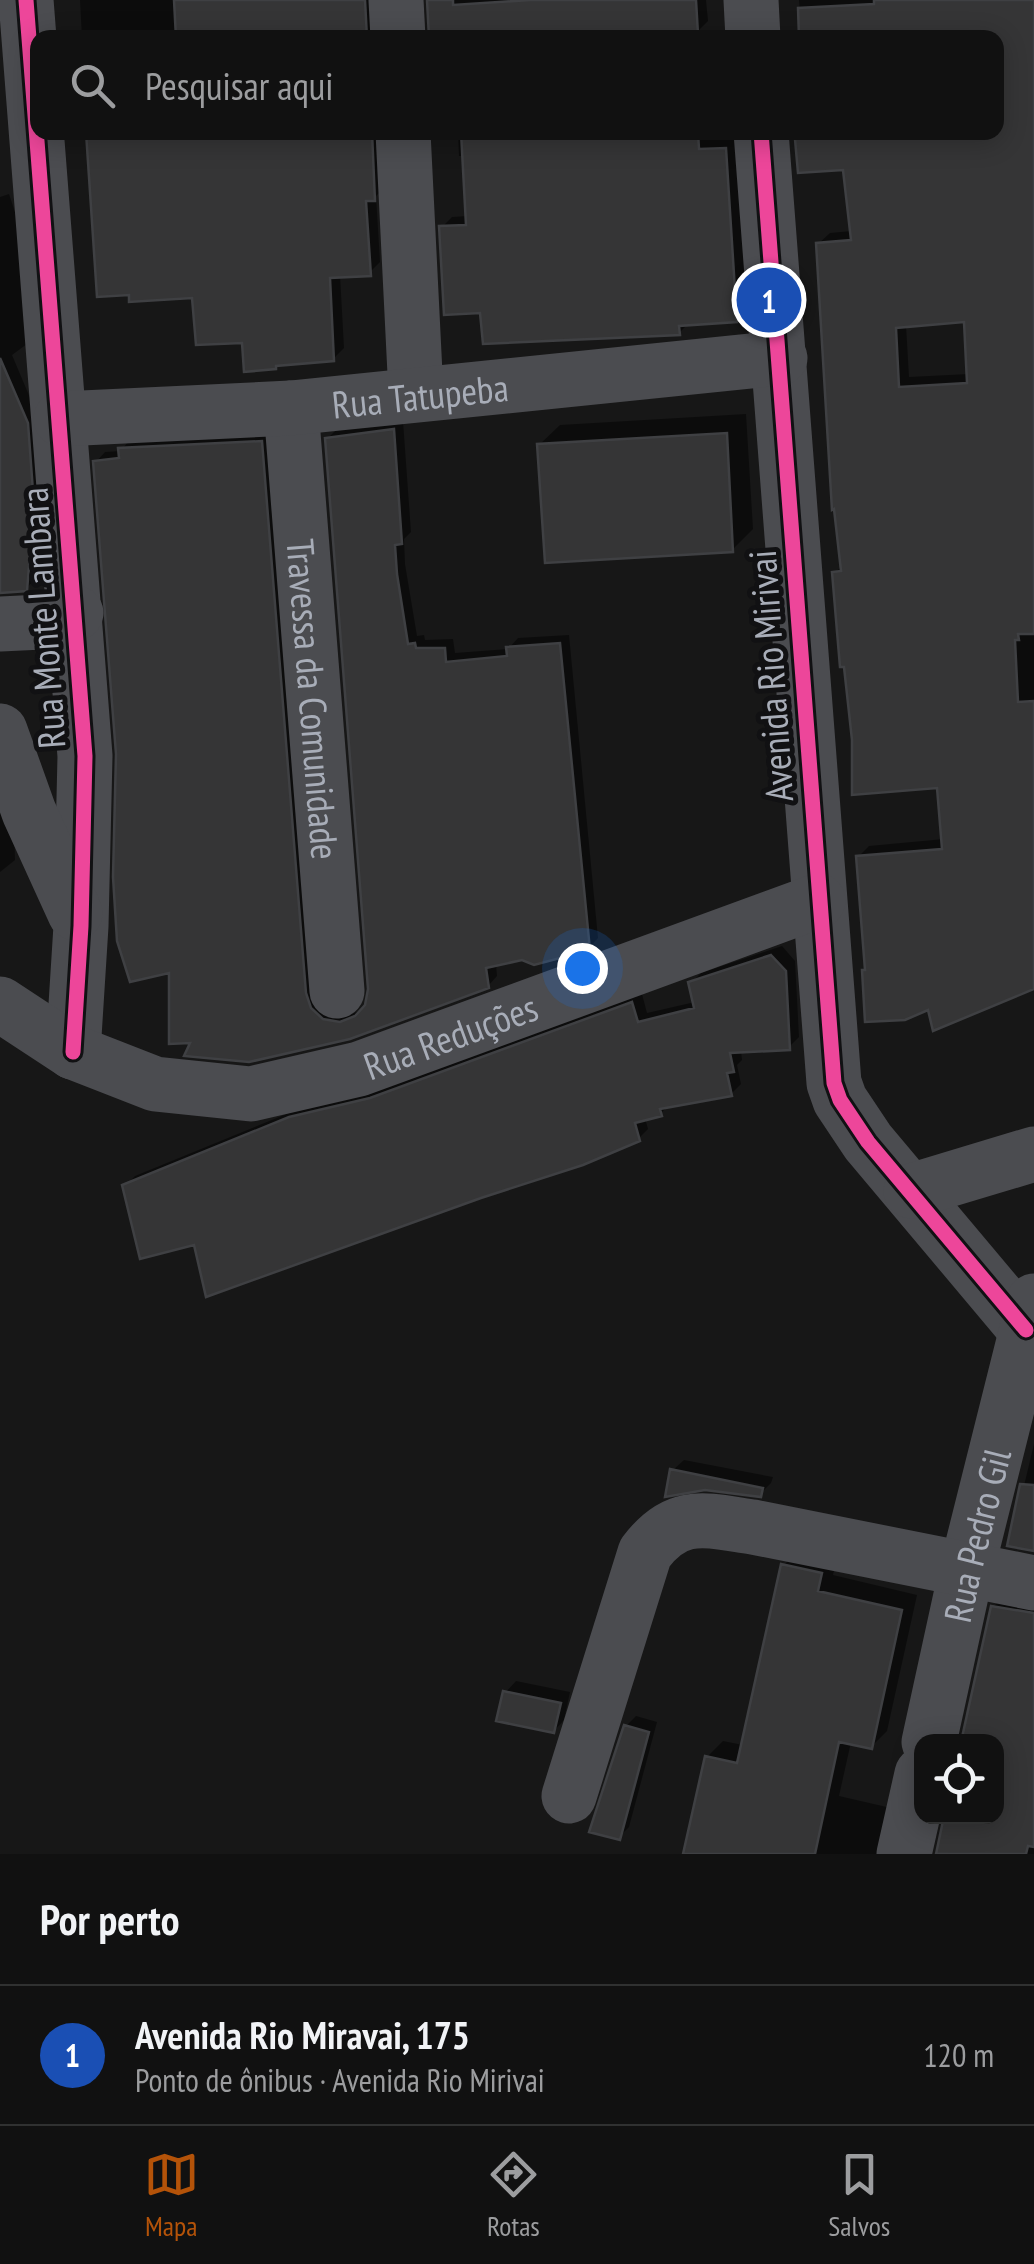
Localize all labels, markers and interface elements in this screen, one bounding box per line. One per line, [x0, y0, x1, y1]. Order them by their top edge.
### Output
search box [30, 30, 1004, 140]
icon: search [65, 58, 120, 113]
text: Pesquisar aqui [145, 61, 334, 110]
pin: 1 [736, 262, 802, 338]
street label: Rua Tatupeba [330, 361, 511, 428]
street label: Rua Monte Lambara [8, 486, 76, 750]
street label: Travessa da Comunidade [277, 537, 351, 861]
street label: Avenida Rio Mirivai [737, 549, 803, 803]
your location [557, 943, 608, 994]
street label: Rua Reduções [357, 981, 544, 1090]
street label: Rua Pedro Gil [931, 1443, 1021, 1627]
map controls [914, 1734, 1004, 1824]
button: locate [914, 1734, 1004, 1824]
text: Por perto [40, 1892, 179, 1947]
text: Avenida Rio Miravai, 175 [135, 2010, 470, 2059]
text: 1 [65, 2034, 80, 2076]
text: 120 m [923, 2034, 994, 2076]
text: Ponto de ônibus · Avenida Rio Mirivai [135, 2059, 545, 2101]
tab: Mapa [144, 2147, 199, 2244]
tab: Rotas [486, 2147, 541, 2244]
tab: Salvos [828, 2147, 890, 2244]

